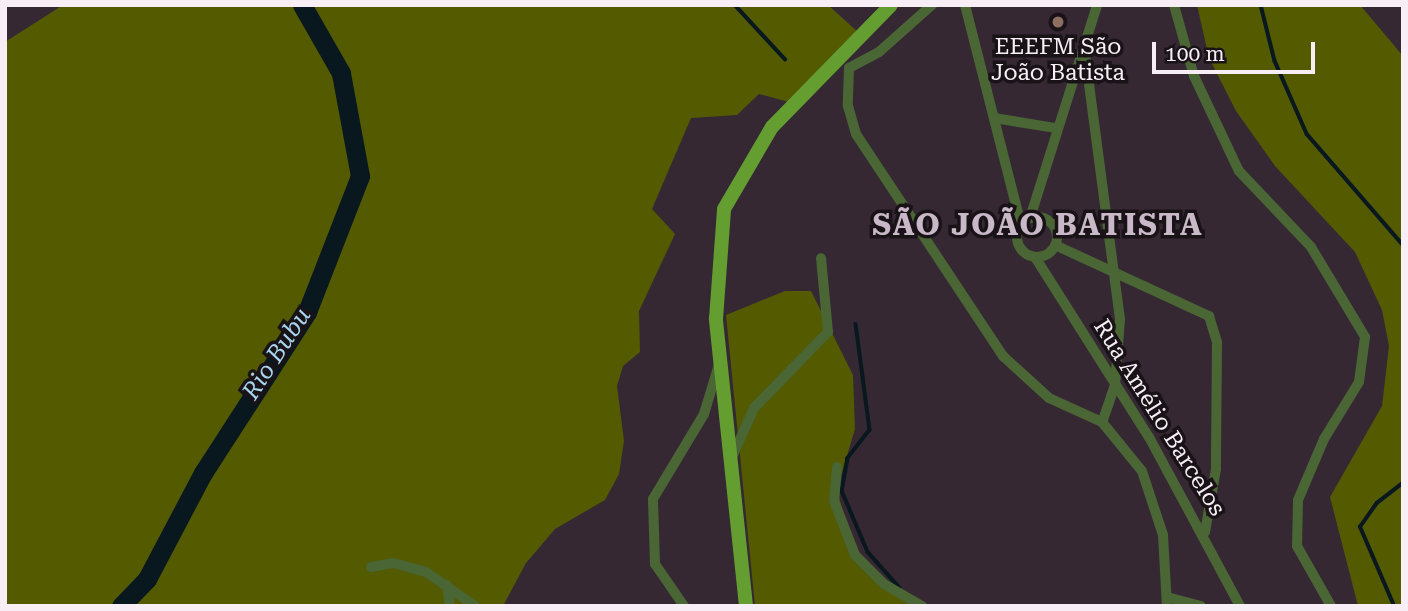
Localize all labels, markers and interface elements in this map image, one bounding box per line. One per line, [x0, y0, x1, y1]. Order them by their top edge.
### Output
marker: EEEFM São João Batista [1050, 14, 1066, 30]
scale bar [1156, 28, 1319, 72]
place label: EEEFM São João Batista [991, 33, 1125, 87]
text: 100 m [1165, 42, 1225, 66]
district label: SÃO JOÃO BATISTA [874, 207, 1202, 243]
water label: Rio Bubu [237, 303, 317, 405]
street label: Rua Amélio Barcelos [1087, 315, 1231, 521]

